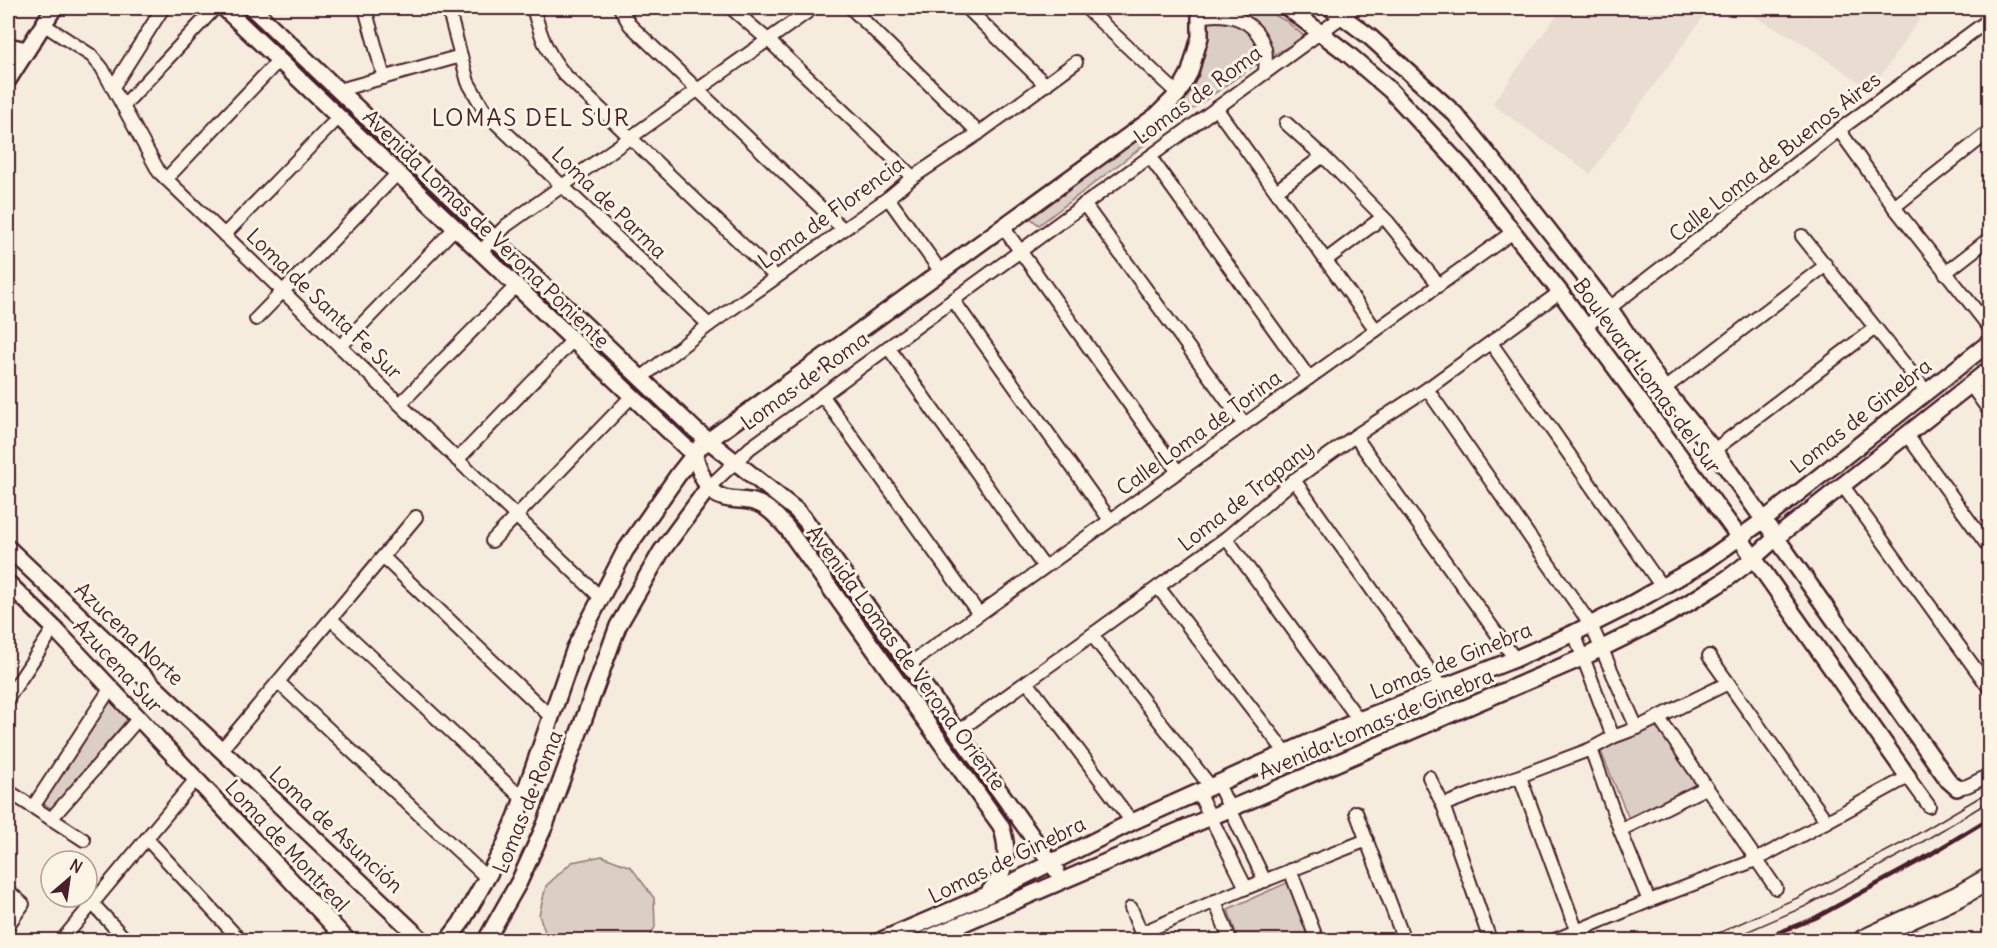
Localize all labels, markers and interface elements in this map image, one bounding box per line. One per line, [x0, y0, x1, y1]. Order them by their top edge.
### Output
street label: Lomas de Roma [1128, 39, 1267, 150]
street label: Calle Loma de Buenos Aires [1664, 66, 1886, 248]
district label: LOMAS DEL SUR [431, 102, 631, 132]
street label: Avenida Lomas de Verona Poniente [357, 103, 615, 354]
street label: Loma de Parma [546, 141, 673, 264]
street label: Loma de Florencia [752, 150, 909, 275]
street label: Loma de Santa Fe Sur [241, 222, 408, 385]
street label: Boulevard Lomas del Sur [1567, 273, 1728, 479]
street label: Lomas de Roma [735, 325, 874, 436]
street label: Lomas de Ginebra [1785, 352, 1937, 479]
street label: Calle Loma de Torina [1111, 364, 1286, 501]
street label: Loma de Trapany [1172, 434, 1319, 557]
street label: Avenida Lomas de Verona Oriente [801, 520, 1012, 796]
street label: Azucena Norte [69, 576, 189, 691]
street label: Azucena Sur [68, 613, 169, 719]
street label: Lomas de Ginebra [1366, 616, 1536, 705]
street label: Avenida Lomas de Ginebra [1254, 662, 1497, 785]
street label: Lomas de Roma [487, 726, 569, 877]
street label: Loma de Asunción [264, 761, 409, 899]
street label: Loma de Montreal [219, 774, 355, 917]
street label: Lomas de Ginebra [924, 810, 1090, 909]
north arrow [39, 849, 99, 909]
text: N [67, 854, 86, 877]

